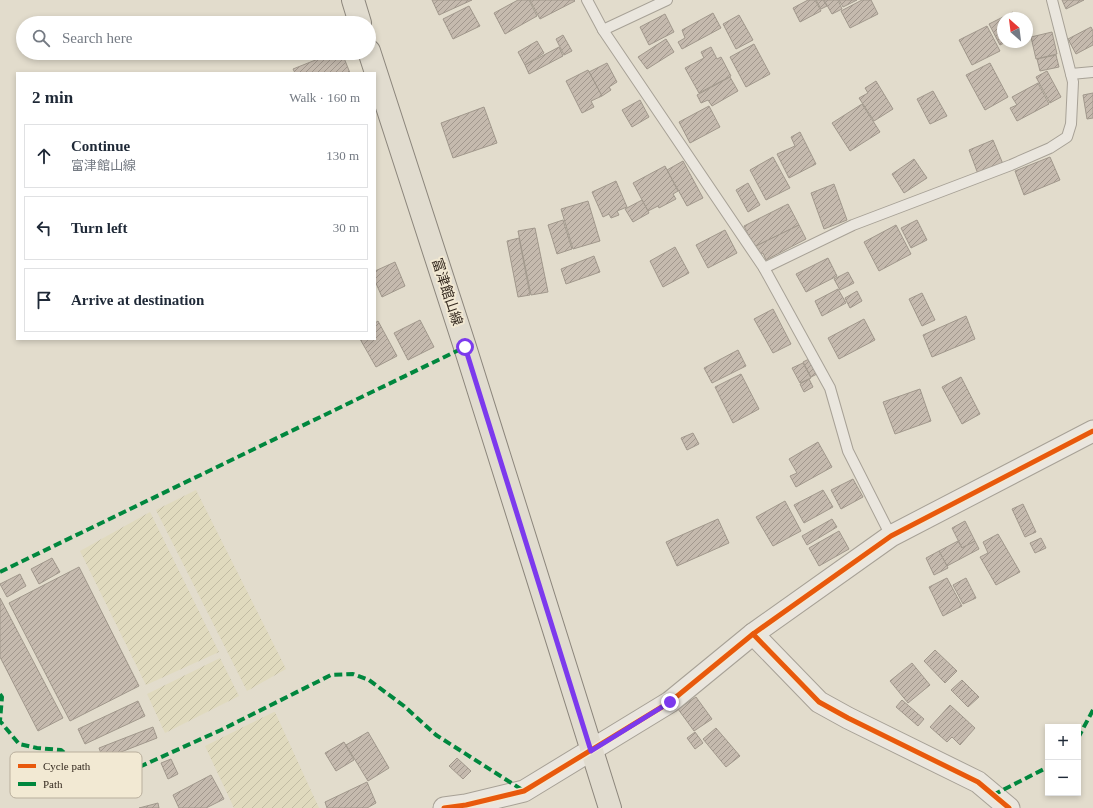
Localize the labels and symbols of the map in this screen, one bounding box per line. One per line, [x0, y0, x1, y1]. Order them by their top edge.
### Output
north arrow [997, 12, 1033, 48]
street label: 富津館山線 [429, 256, 465, 328]
route start [456, 338, 474, 356]
route end [661, 693, 679, 711]
legend [10, 752, 142, 798]
text: Cycle path [43, 760, 91, 772]
text: Path [43, 778, 63, 790]

